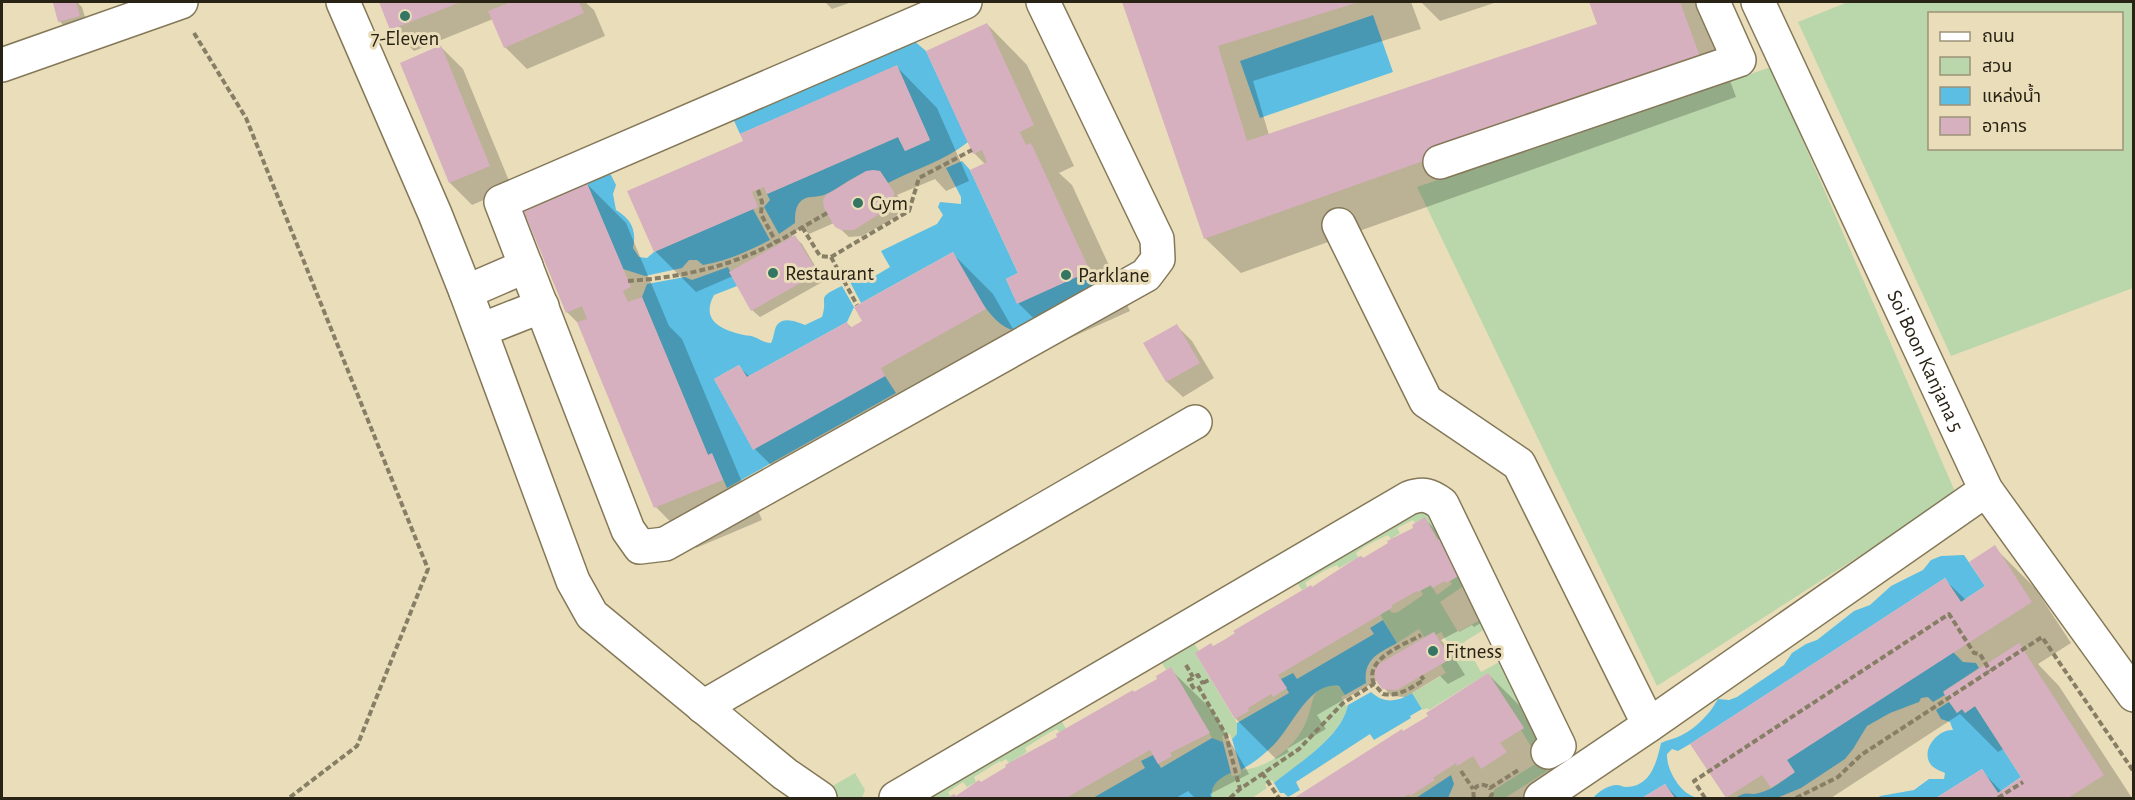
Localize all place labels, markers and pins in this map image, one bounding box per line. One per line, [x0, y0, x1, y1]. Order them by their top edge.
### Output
marker: 7-Eleven [398, 9, 412, 23]
place label: 7-Eleven [371, 28, 439, 49]
place label: Gym [870, 193, 908, 214]
marker: Gym [851, 196, 865, 210]
place label: Restaurant [785, 263, 874, 284]
place label: Parklane [1078, 265, 1149, 286]
marker: Restaurant [766, 266, 780, 280]
marker: Parklane [1059, 268, 1073, 282]
place label: Fitness [1445, 641, 1502, 662]
marker: Fitness [1426, 644, 1440, 658]

